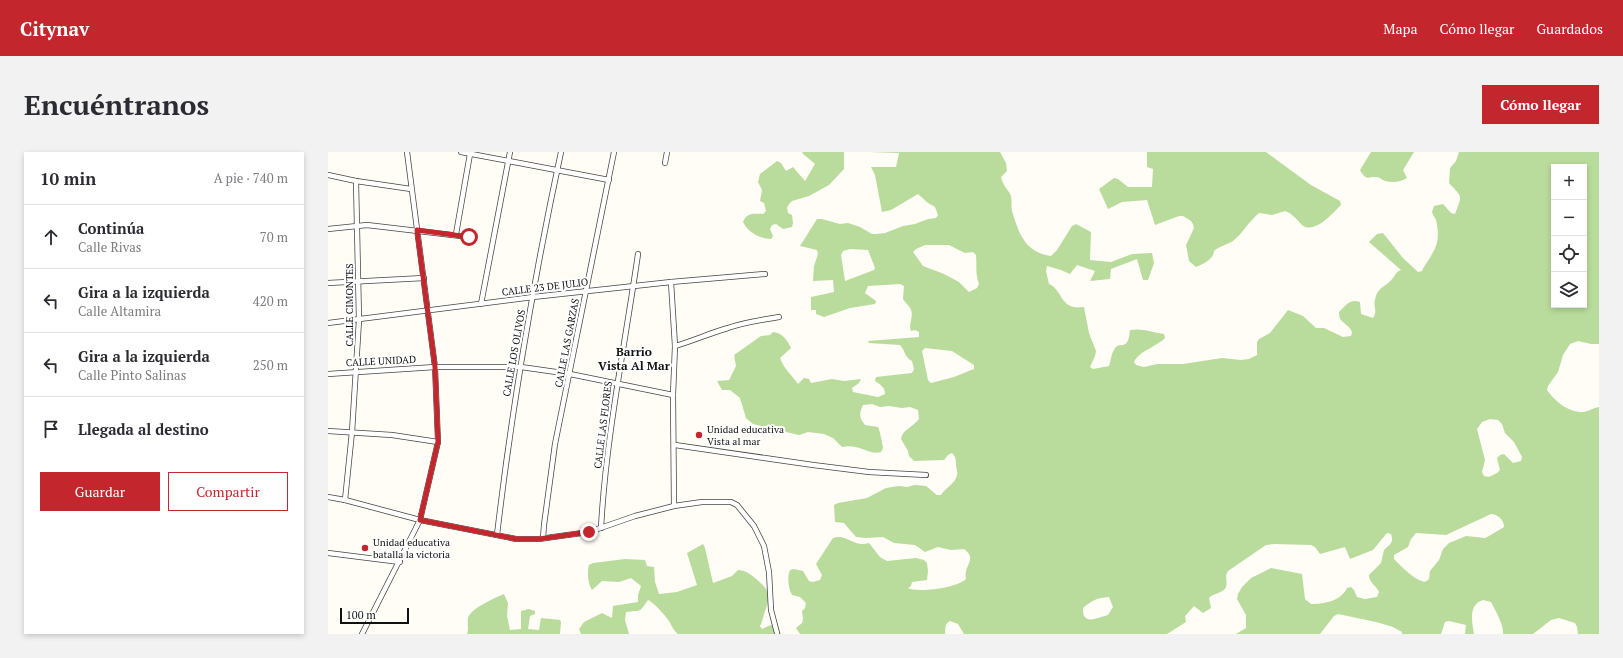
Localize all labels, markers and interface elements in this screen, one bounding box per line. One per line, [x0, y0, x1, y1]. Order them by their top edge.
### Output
text: Citynav [20, 16, 89, 41]
text: Mapa [1383, 19, 1418, 38]
text: Cómo llegar [1440, 19, 1514, 38]
text: Guardados [1536, 19, 1603, 38]
button: Cómo llegar [1482, 85, 1599, 124]
text: Encuéntranos [24, 86, 209, 123]
map controls [1551, 164, 1587, 308]
button: + [1551, 164, 1587, 200]
text: 10 min [40, 167, 96, 190]
text: A pie · 740 m [214, 169, 288, 187]
button: − [1551, 200, 1587, 236]
text: Continúa [78, 218, 144, 238]
icon: ahead [40, 226, 62, 248]
text: 70 m [260, 228, 288, 246]
route start [460, 228, 478, 246]
button: locate [1551, 236, 1587, 272]
text: Calle Rivas [78, 238, 141, 256]
street label: CALLE CIMONTES [343, 264, 356, 346]
button: layers [1551, 272, 1587, 308]
street label: CALLE 23 DE JULIO [501, 275, 589, 299]
text: Gira a la izquierda [78, 282, 210, 302]
icon: left [40, 290, 62, 312]
text: 420 m [253, 292, 288, 310]
street label: CALLE LAS GARZAS [552, 297, 582, 389]
text: Calle Altamira [78, 302, 161, 320]
street label: CALLE LOS OLIVOS [500, 308, 528, 398]
district label: Barrio Vista Al Mar [598, 344, 671, 373]
text: Gira a la izquierda [78, 346, 210, 366]
street label: CALLE UNIDAD [346, 353, 416, 369]
icon: left [40, 354, 62, 376]
text: 250 m [253, 356, 288, 374]
text: Calle Pinto Salinas [78, 366, 186, 384]
street label: CALLE LAS FLORES [591, 381, 615, 469]
icon: arrive [40, 418, 62, 440]
text: Llegada al destino [78, 419, 209, 439]
place label: Unidad educativa Vista al mar [707, 423, 784, 448]
marker: Unidad educativa Vista al mar [694, 430, 704, 440]
button: Guardar [40, 472, 160, 511]
button: Compartir [168, 472, 288, 511]
route end [580, 523, 598, 541]
place label: Unidad educativa batalla la victoria [373, 536, 450, 561]
marker: Unidad educativa batalla la victoria [360, 543, 370, 553]
scale bar [340, 606, 409, 625]
text: 100 m [346, 608, 376, 622]

